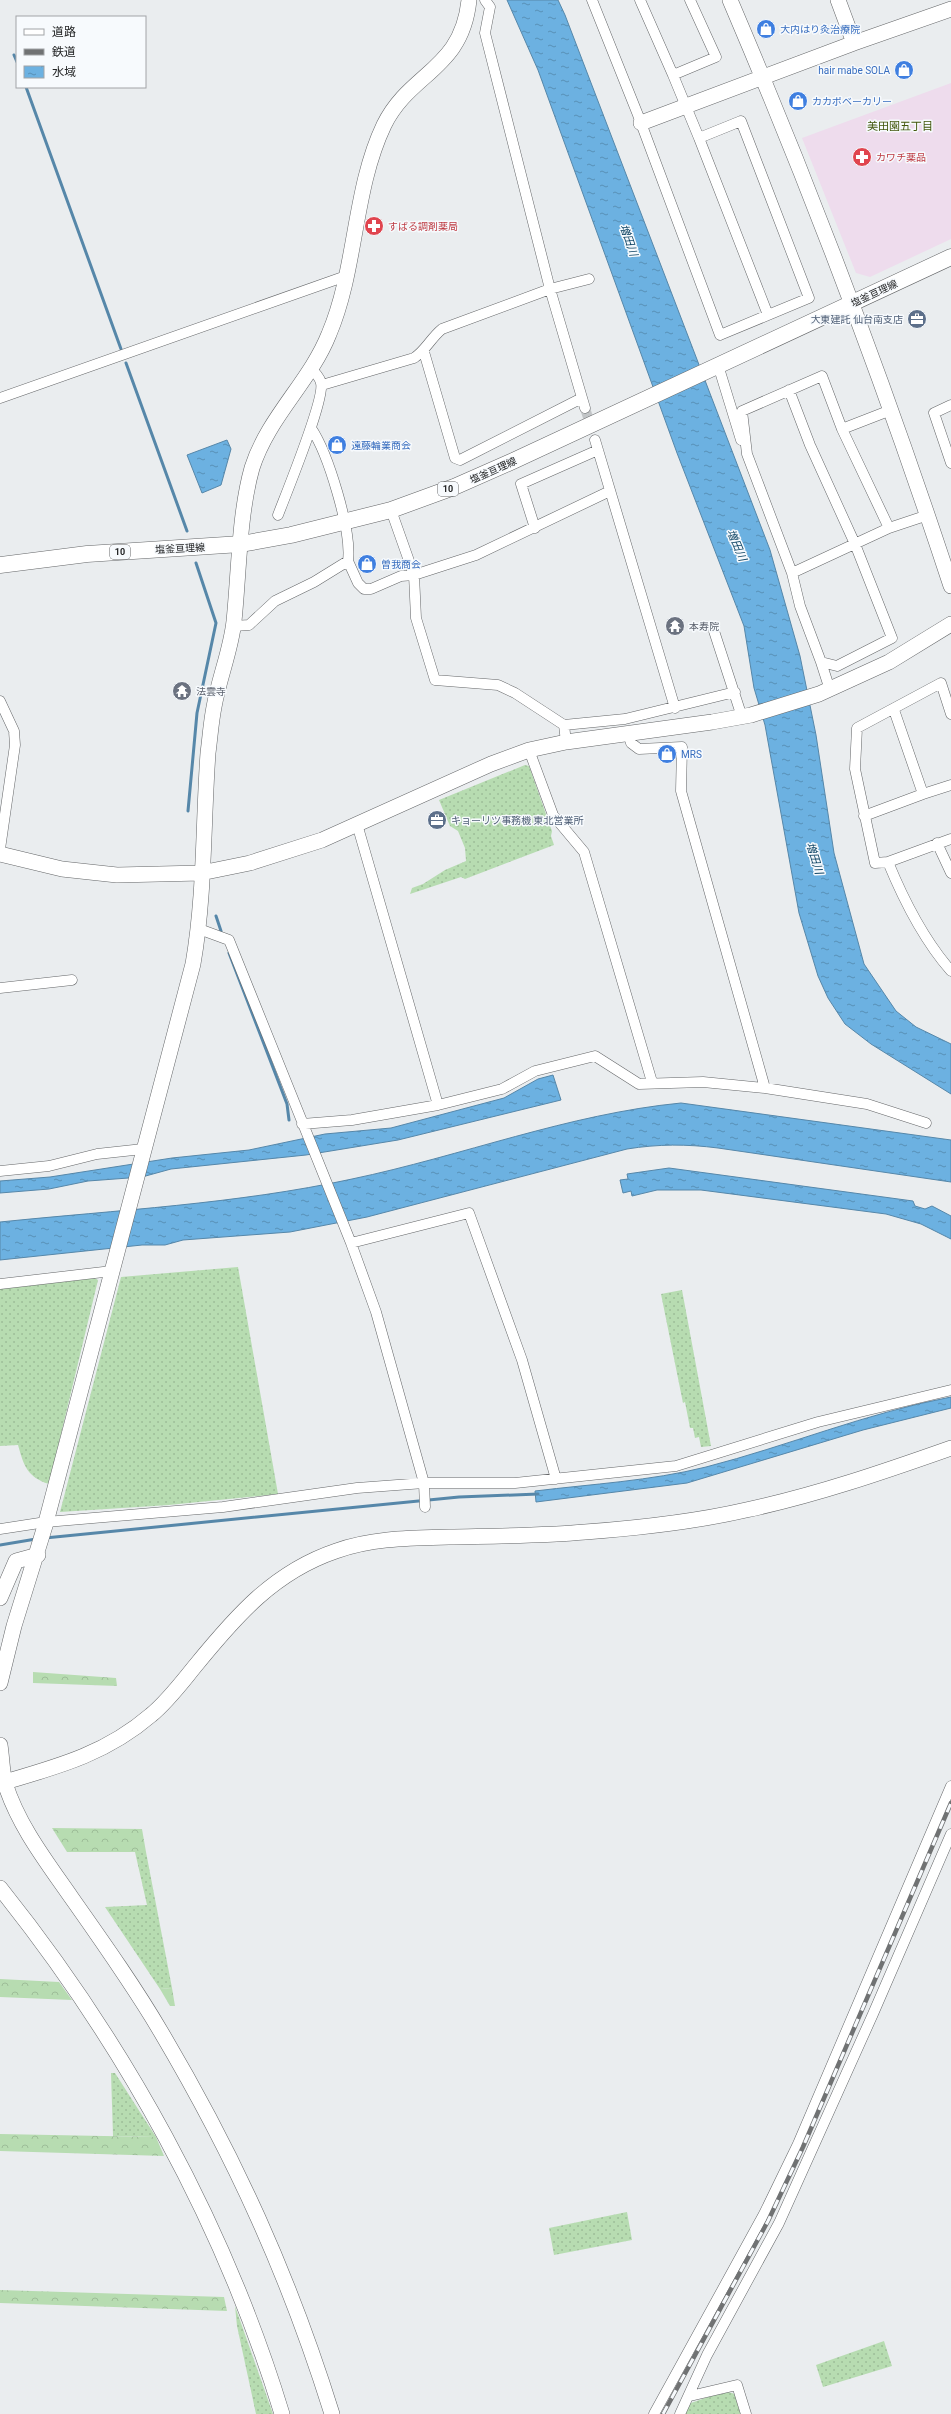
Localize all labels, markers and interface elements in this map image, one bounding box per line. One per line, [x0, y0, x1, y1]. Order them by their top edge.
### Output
legend [16, 16, 146, 88]
shop icon: 大内はり灸治療院 [755, 18, 777, 40]
place label: 大内はり灸治療院 [780, 24, 860, 35]
text: 道路 [52, 25, 76, 39]
text: 鉄道 [52, 45, 76, 59]
shop icon: hair mabe SOLA [893, 59, 915, 81]
text: 水域 [52, 65, 76, 79]
place label: hair mabe SOLA [818, 65, 890, 76]
shop icon: カカポベーカリー [787, 90, 809, 112]
place label: カカポベーカリー [812, 96, 892, 107]
district label: 美田園五丁目 [867, 120, 933, 133]
pharmacy icon: カワチ薬品 [851, 146, 873, 168]
place label: カワチ薬品 [876, 152, 926, 163]
pharmacy icon: すばる調剤薬局 [363, 215, 385, 237]
place label: すばる調剤薬局 [388, 221, 458, 232]
water label: 増田川 [617, 222, 640, 259]
street label: 塩釜亘理線 [849, 278, 899, 309]
office icon: 大東建託 仙台南支店 [906, 308, 928, 330]
place label: 大東建託 仙台南支店 [811, 314, 903, 325]
shop icon: 遠藤輪業商会 [326, 434, 348, 456]
place label: 遠藤輪業商会 [351, 440, 411, 451]
street label: 塩釜亘理線 [468, 455, 518, 486]
road number: 10 [438, 482, 458, 496]
water label: 増田川 [724, 527, 749, 564]
street label: 塩釜亘理線 [155, 542, 205, 555]
road number: 10 [110, 545, 130, 559]
shop icon: 曽我商会 [356, 553, 378, 575]
place label: 曽我商会 [381, 559, 421, 570]
temple icon: 本寿院 [664, 615, 686, 637]
place label: 本寿院 [689, 621, 719, 632]
temple icon: 法雲寺 [171, 680, 193, 702]
place label: 法雲寺 [196, 686, 226, 697]
shop icon: MRS [656, 743, 678, 765]
place label: MRS [681, 749, 702, 760]
office icon: キョーリツ事務機 東北営業所 [426, 809, 448, 831]
place label: キョーリツ事務機 東北営業所 [451, 815, 583, 826]
water label: 増田川 [803, 840, 826, 877]

